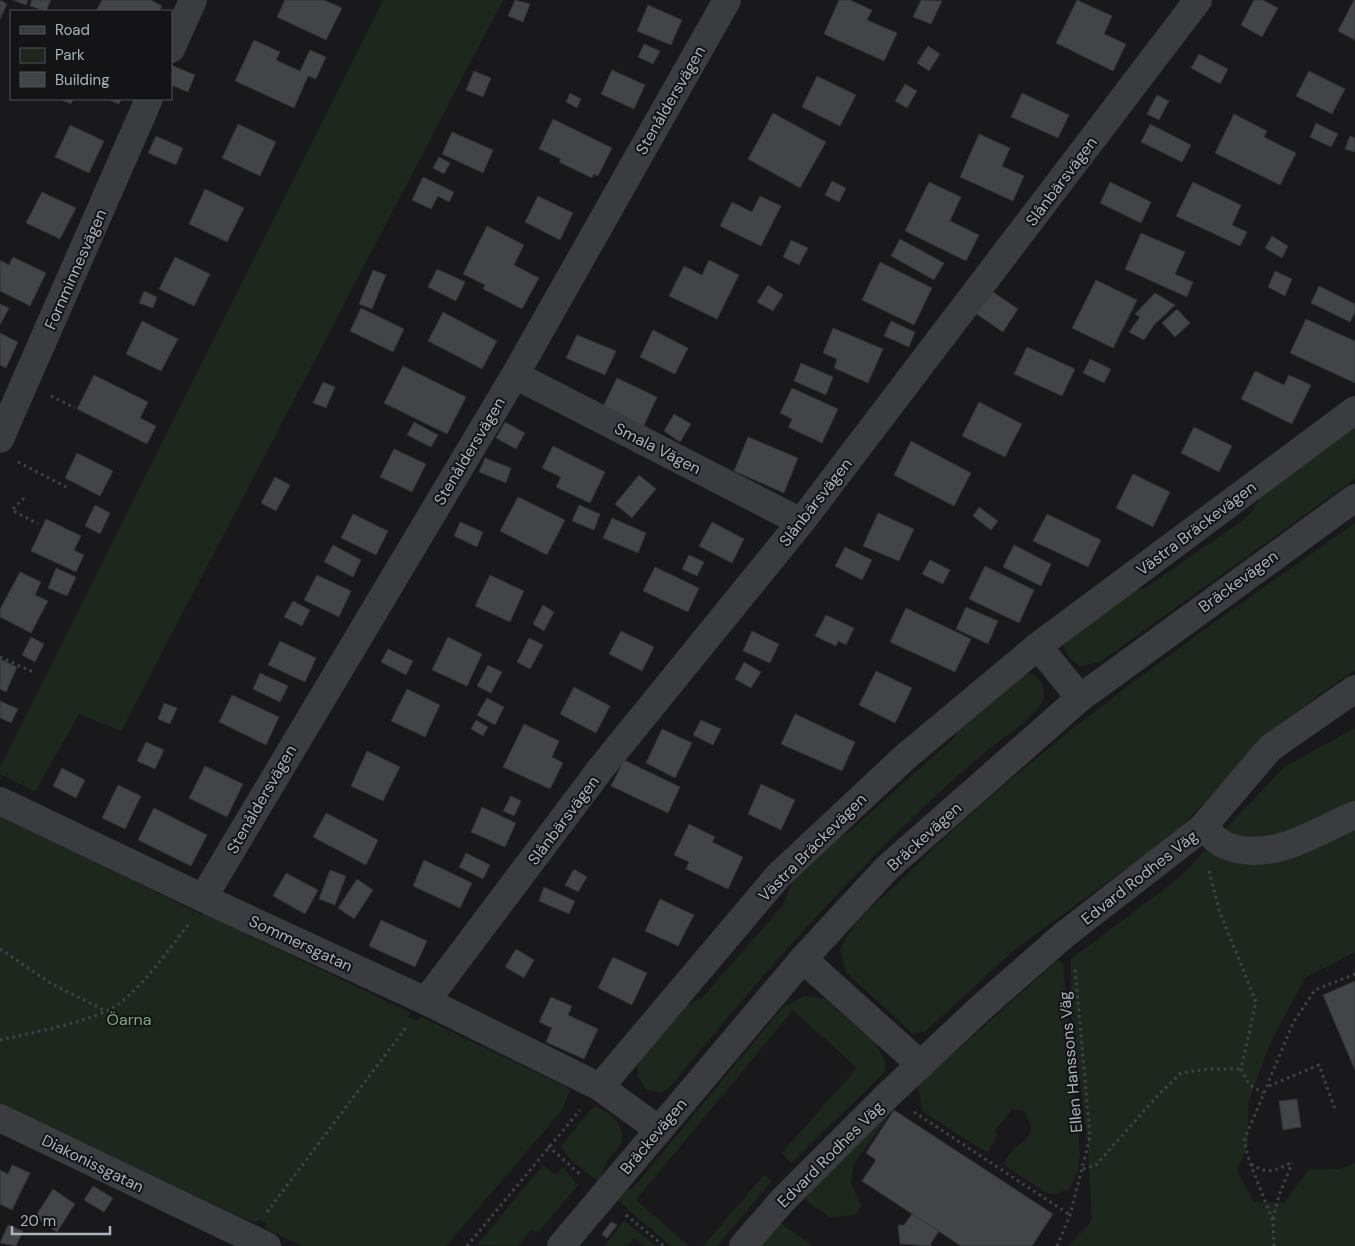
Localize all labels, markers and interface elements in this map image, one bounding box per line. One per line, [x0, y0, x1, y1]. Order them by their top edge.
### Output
legend [10, 10, 172, 100]
text: Road [55, 20, 90, 40]
street label: Stenåldersvägen [631, 42, 710, 158]
text: Park [55, 45, 85, 65]
text: Building [55, 70, 110, 90]
street label: Slånbärsvägen [1021, 132, 1102, 230]
street label: Fornminnesvägen [40, 206, 111, 333]
street label: Stenåldersvägen [429, 394, 510, 509]
street label: Smala Vägen [611, 418, 704, 479]
street label: Slånbärsvägen [774, 454, 856, 551]
street label: Västra Bräckevägen [1132, 476, 1260, 580]
street label: Bräckevägen [1194, 545, 1282, 617]
street label: Stenåldersvägen [222, 741, 301, 857]
street label: Slånbärsvägen [523, 771, 604, 869]
street label: Västra Bräckevägen [754, 789, 871, 906]
street label: Bräckevägen [883, 797, 966, 875]
street label: Edvard Rodhes Väg [1077, 825, 1202, 929]
street label: Sommersgatan [246, 910, 356, 977]
street label: Ellen Hanssons Väg [1054, 990, 1087, 1134]
park label: Öarna [107, 1009, 151, 1030]
street label: Bräckevägen [615, 1094, 691, 1179]
street label: Edvard Rodhes Väg [773, 1097, 888, 1212]
street label: Diakonissgatan [38, 1130, 147, 1197]
scale bar [12, 1204, 110, 1236]
text: 20 m [20, 1211, 56, 1231]

